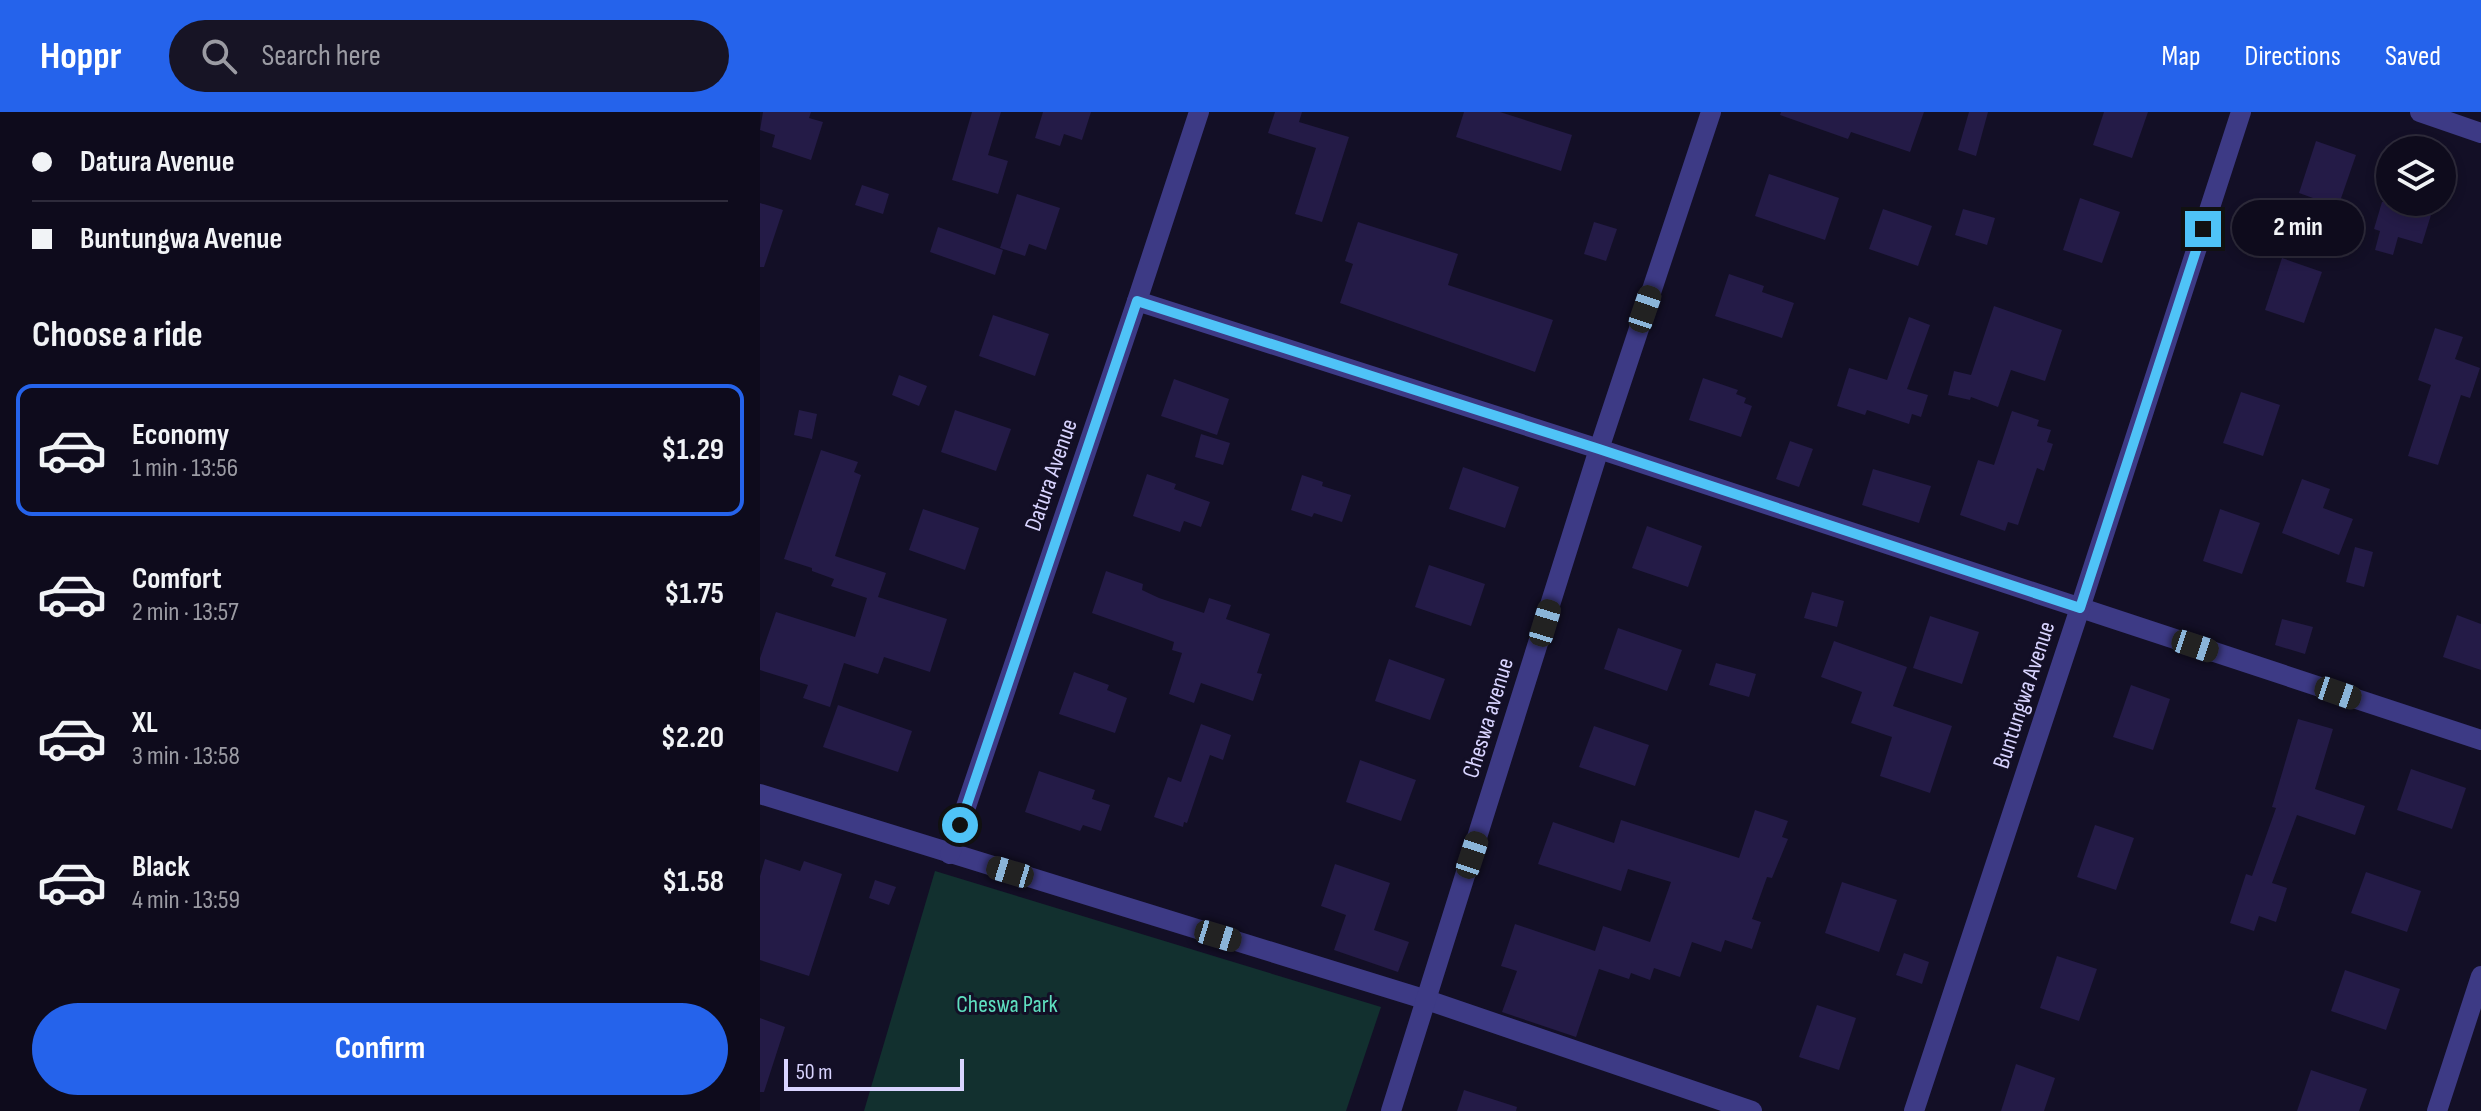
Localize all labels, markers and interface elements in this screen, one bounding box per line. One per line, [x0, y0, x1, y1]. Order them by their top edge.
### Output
search box [169, 20, 729, 92]
text: Hoppr [40, 34, 121, 79]
icon: search [197, 34, 241, 78]
text: Search here [261, 38, 381, 74]
text: Map [2162, 40, 2201, 73]
text: Directions [2245, 40, 2341, 73]
text: Saved [2385, 40, 2441, 73]
map controls [2376, 136, 2456, 216]
button: layers [2376, 136, 2456, 216]
text: Datura Avenue [80, 144, 235, 180]
callout: 2 min [2231, 201, 2363, 257]
route end [2185, 211, 2221, 247]
text: 2 min [2273, 212, 2323, 243]
text: Buntungwa Avenue [80, 221, 282, 257]
car [1626, 282, 1664, 336]
text: Choose a ride [32, 314, 203, 357]
icon: car [36, 414, 108, 486]
street label: Datura Avenue [1018, 415, 1084, 535]
text: Economy [132, 417, 229, 453]
text: $1.29 [661, 432, 724, 468]
text: 1 min · 13:56 [132, 453, 238, 484]
icon: car [36, 558, 108, 630]
text: Comfort [132, 561, 222, 597]
text: $1.75 [664, 576, 724, 612]
text: 2 min · 13:57 [132, 597, 239, 628]
car [1527, 597, 1563, 649]
street label: Buntungwa Avenue [1987, 618, 2061, 772]
car [2168, 627, 2222, 665]
street label: Cheswa avenue [1456, 654, 1520, 782]
car [2311, 674, 2365, 712]
icon: car [36, 702, 108, 774]
text: XL [132, 705, 158, 741]
text: $2.20 [661, 720, 724, 756]
text: 3 min · 13:58 [132, 741, 240, 772]
route start [942, 807, 978, 843]
car [1453, 828, 1491, 882]
icon: car [36, 846, 108, 918]
text: Black [132, 849, 190, 885]
car [984, 854, 1036, 890]
text: $1.58 [662, 864, 724, 900]
text: 4 min · 13:59 [132, 885, 240, 916]
car [1192, 918, 1244, 954]
park label: Cheswa Park [956, 990, 1058, 1019]
button: Confirm [32, 1003, 728, 1095]
scale bar [784, 1055, 964, 1091]
text: 50 m [796, 1059, 832, 1086]

